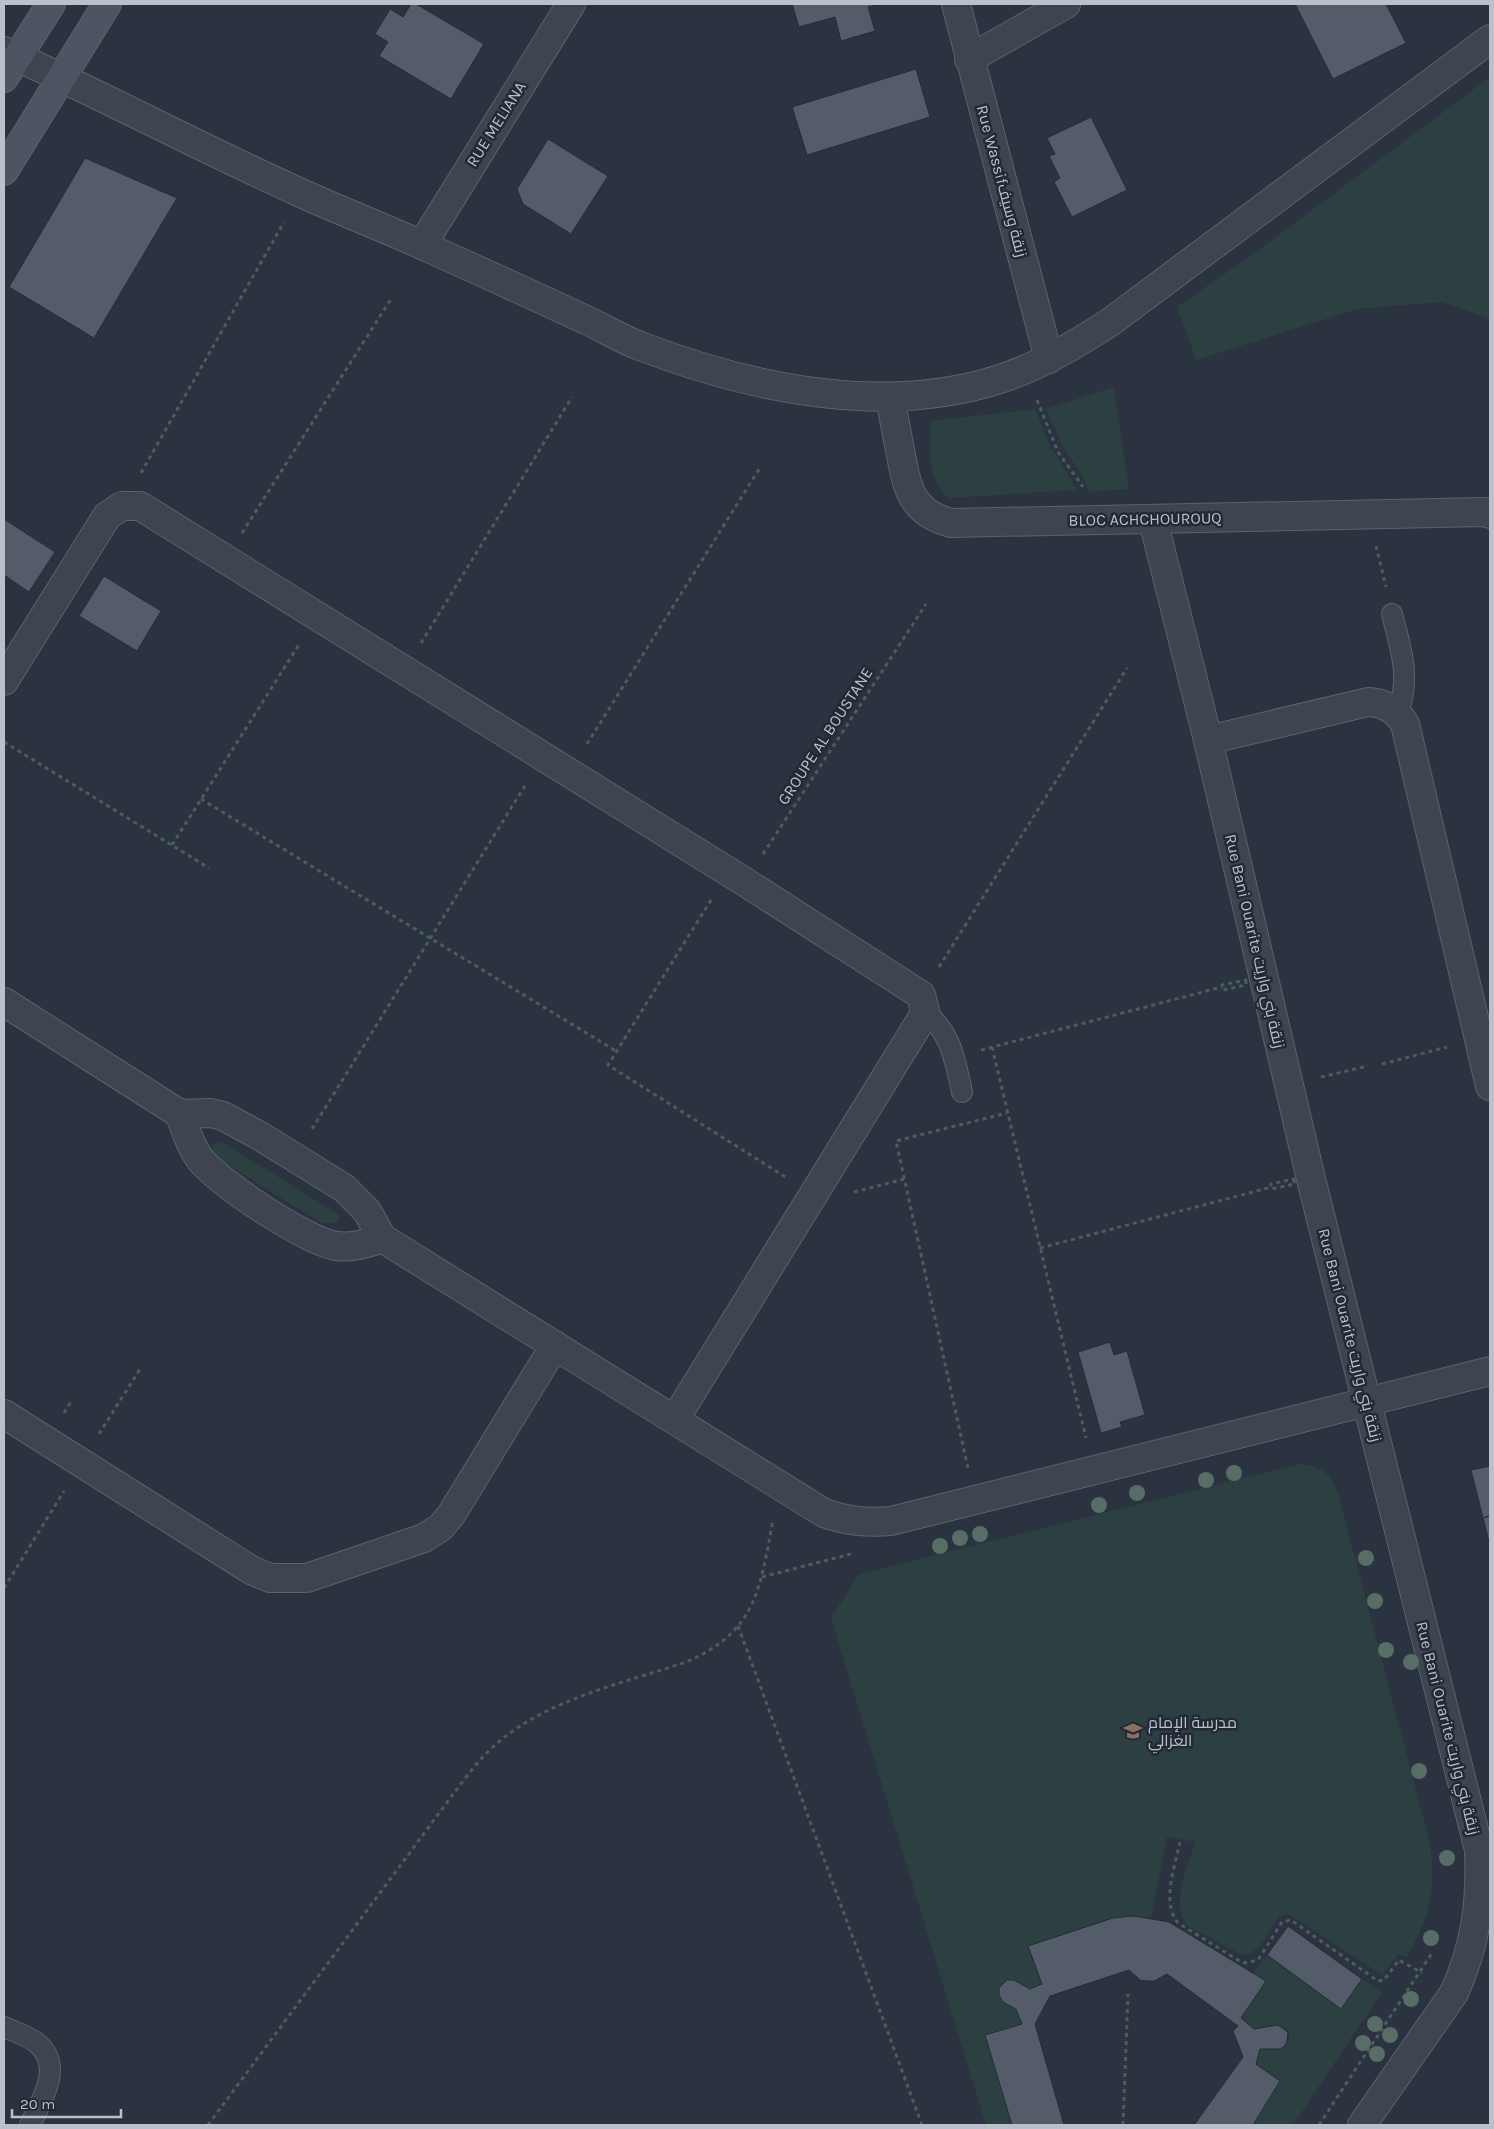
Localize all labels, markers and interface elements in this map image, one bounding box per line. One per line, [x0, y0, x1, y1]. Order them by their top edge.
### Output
street label: RUE MELIANA [462, 78, 530, 170]
street label: Rue Wassifزنقة وسيف [973, 103, 1031, 259]
street label: BLOC ACHCHOUROUQ [1068, 508, 1222, 530]
street label: GROUPE AL BOUSTANE [773, 664, 877, 808]
street label: Rue Bani Ouarite زنقة بني واريت [1217, 832, 1289, 1051]
street label: Rue Bani Ouarite زنقة بني واريت [1310, 1226, 1386, 1445]
street label: Rue Bani Ouarite زنقة بني واريت [1408, 1619, 1484, 1838]
place label: مدرسة الإمام الغزالي [1148, 1713, 1237, 1754]
school or university icon: مدرسة الإمام الغزالي [1122, 1720, 1144, 1742]
scale bar [12, 2086, 121, 2118]
text: 20 m [20, 2095, 55, 2113]

